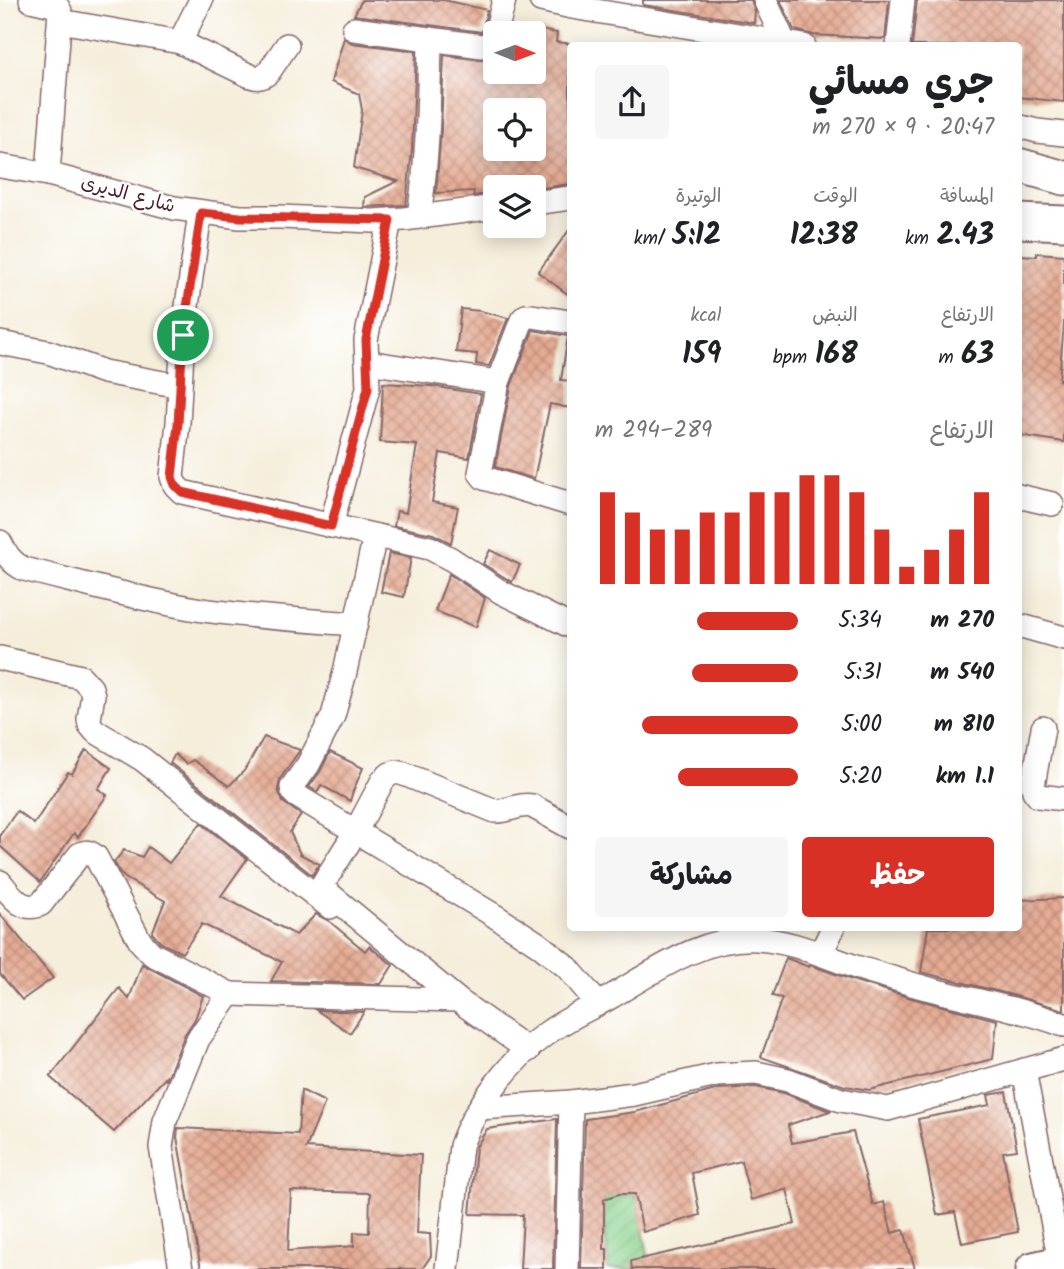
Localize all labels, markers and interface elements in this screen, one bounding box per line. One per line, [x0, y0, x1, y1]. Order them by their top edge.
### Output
north arrow [483, 21, 546, 84]
map controls [483, 21, 546, 238]
text: جري مسائي [809, 54, 994, 114]
button: share [595, 65, 669, 139]
button: locate [483, 98, 546, 161]
text: 20:47 · 9 × 270 m [812, 110, 994, 146]
street label: شارع الديرى [78, 168, 178, 222]
button: layers [483, 175, 546, 238]
text: الوتيرة [675, 182, 721, 212]
text: الوقت [813, 182, 858, 212]
text: المسافة [940, 182, 994, 212]
text: 5:12 [672, 212, 721, 260]
text: 12:38 [790, 212, 858, 260]
text: 2.43 [937, 212, 994, 260]
text: /km [634, 224, 672, 254]
text: km [905, 224, 937, 254]
text: kcal [690, 301, 721, 331]
text: النبض [812, 301, 858, 331]
text: الارتفاع [941, 301, 994, 331]
pin [153, 305, 213, 365]
icon: arrive [164, 316, 202, 354]
text: 159 [682, 331, 721, 379]
text: 168 [815, 331, 858, 379]
text: 63 [961, 331, 994, 379]
text: bpm [773, 343, 815, 373]
text: m [939, 343, 961, 373]
text: 289–294 m [595, 413, 712, 449]
text: الارتفاع [930, 414, 994, 450]
text: 5:34 [838, 603, 882, 639]
text: 270 m [930, 603, 994, 639]
text: 5:31 [844, 655, 882, 691]
text: 540 m [930, 655, 994, 691]
text: 5:00 [841, 707, 882, 743]
text: 810 m [934, 707, 994, 743]
text: 5:20 [839, 759, 882, 795]
text: 1.1 km [936, 759, 994, 795]
button: مشاركة [595, 837, 788, 917]
button: حفظ [802, 837, 994, 917]

